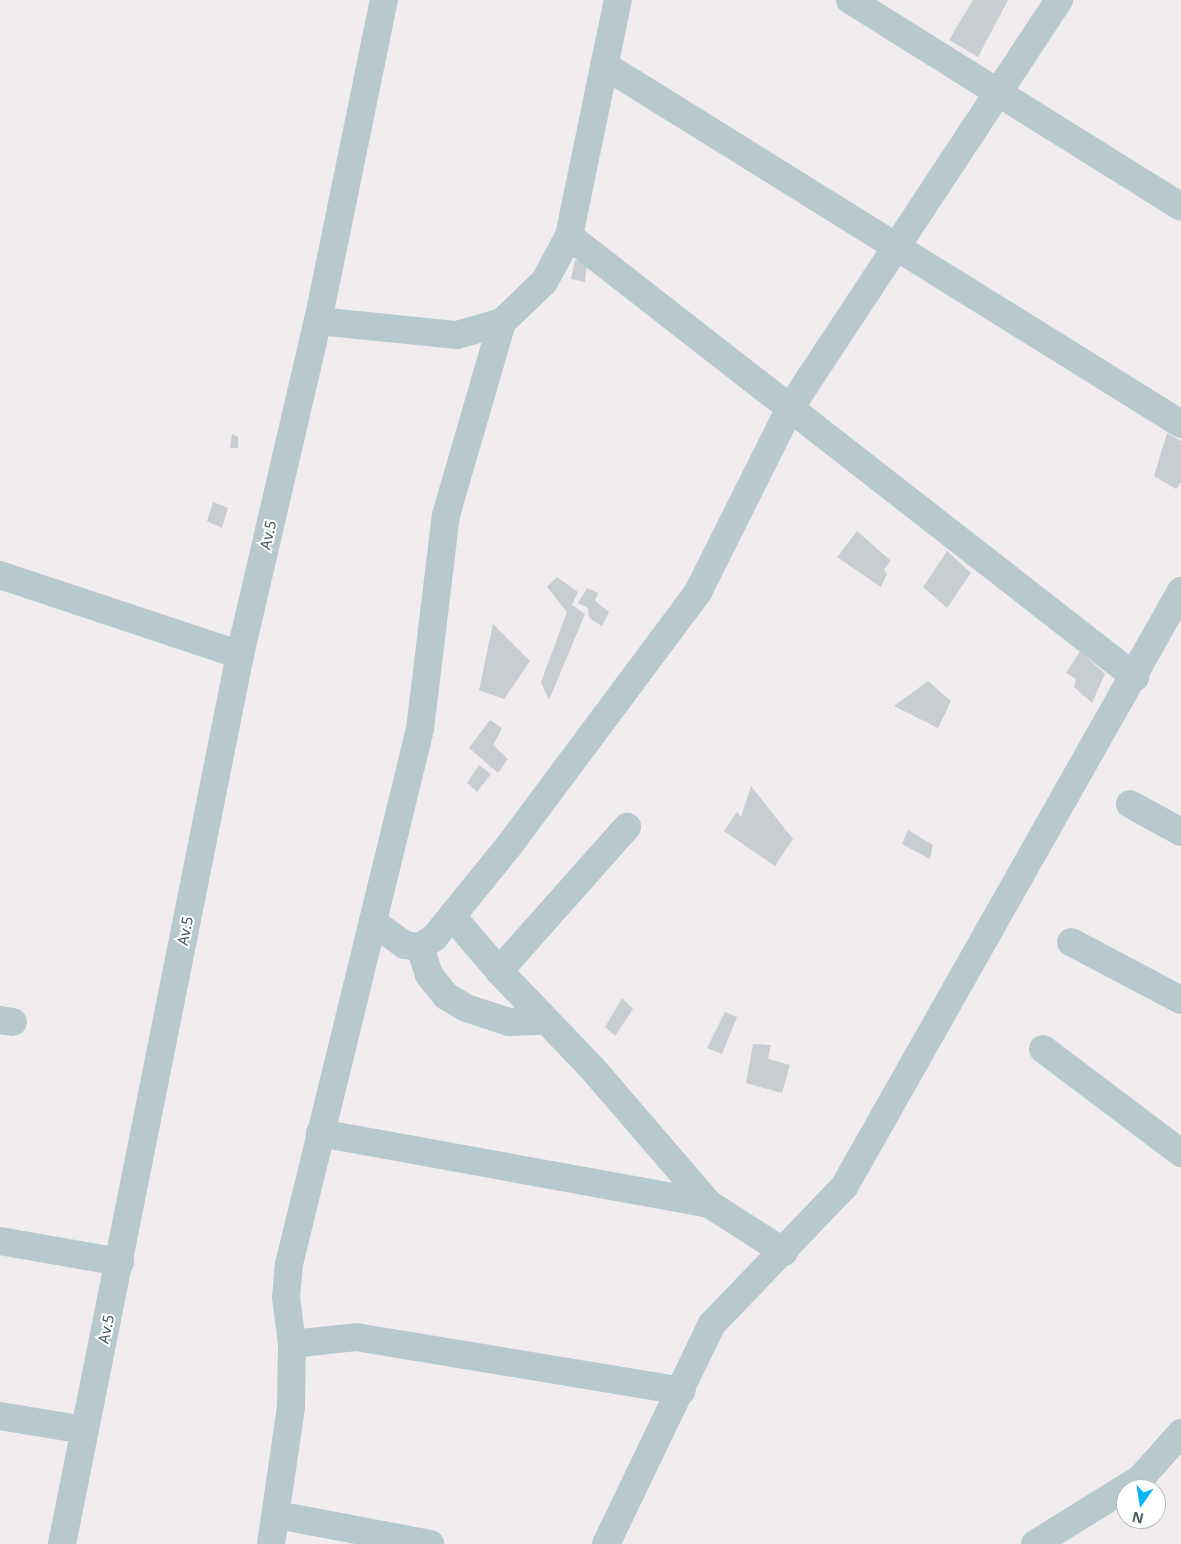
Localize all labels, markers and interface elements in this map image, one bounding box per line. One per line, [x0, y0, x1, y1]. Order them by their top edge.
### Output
street label: Av.5 [256, 519, 280, 551]
street label: Av.5 [173, 915, 197, 947]
street label: Av.5 [94, 1313, 118, 1345]
north arrow [1116, 1479, 1166, 1529]
text: N [1130, 1508, 1145, 1529]

